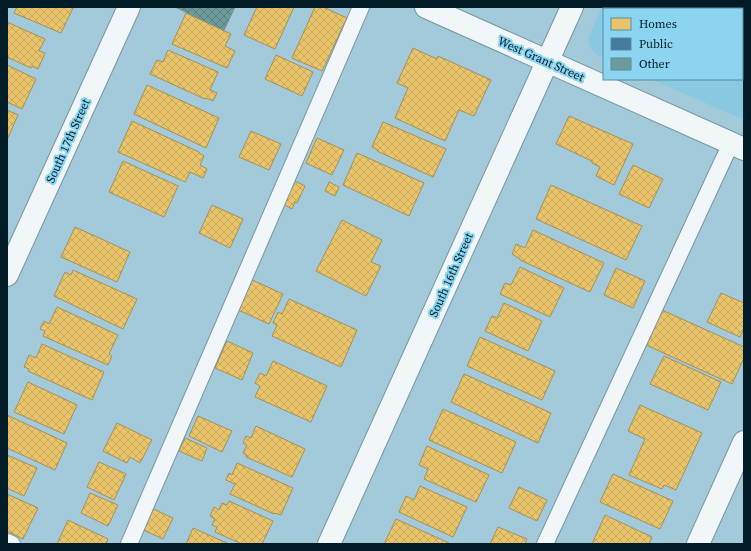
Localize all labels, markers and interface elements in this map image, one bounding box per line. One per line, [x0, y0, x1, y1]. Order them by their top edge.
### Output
legend [603, 8, 743, 80]
text: Homes [639, 16, 677, 32]
street label: West Grant Street [495, 33, 587, 85]
text: Public [639, 36, 673, 52]
text: Other [639, 56, 670, 72]
street label: South 17th Street [42, 96, 94, 186]
street label: South 16th Street [425, 230, 477, 320]

